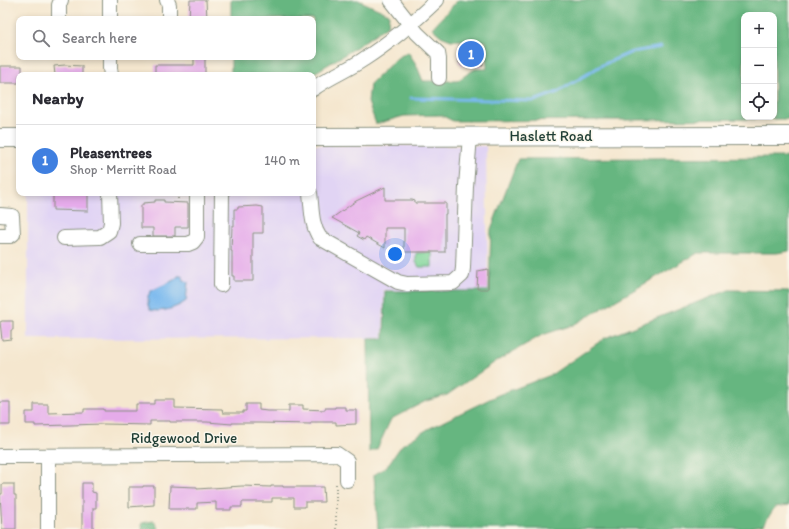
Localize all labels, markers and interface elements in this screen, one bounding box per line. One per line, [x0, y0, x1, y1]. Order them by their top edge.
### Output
map controls [741, 12, 777, 120]
button: + [741, 12, 777, 48]
search box [16, 16, 316, 60]
icon: search [30, 27, 52, 49]
text: Search here [62, 29, 137, 47]
pin: 1 [458, 39, 484, 69]
button: − [741, 48, 777, 84]
button: locate [741, 84, 777, 120]
text: Nearby [32, 88, 84, 108]
street label: Haslett Road [509, 127, 593, 145]
text: Pleasentrees [70, 144, 152, 162]
text: 1 [42, 153, 48, 168]
text: 140 m [264, 153, 300, 168]
text: Shop · Merritt Road [70, 162, 177, 177]
your location [385, 244, 405, 264]
street label: Ridgewood Drive [131, 429, 237, 447]

